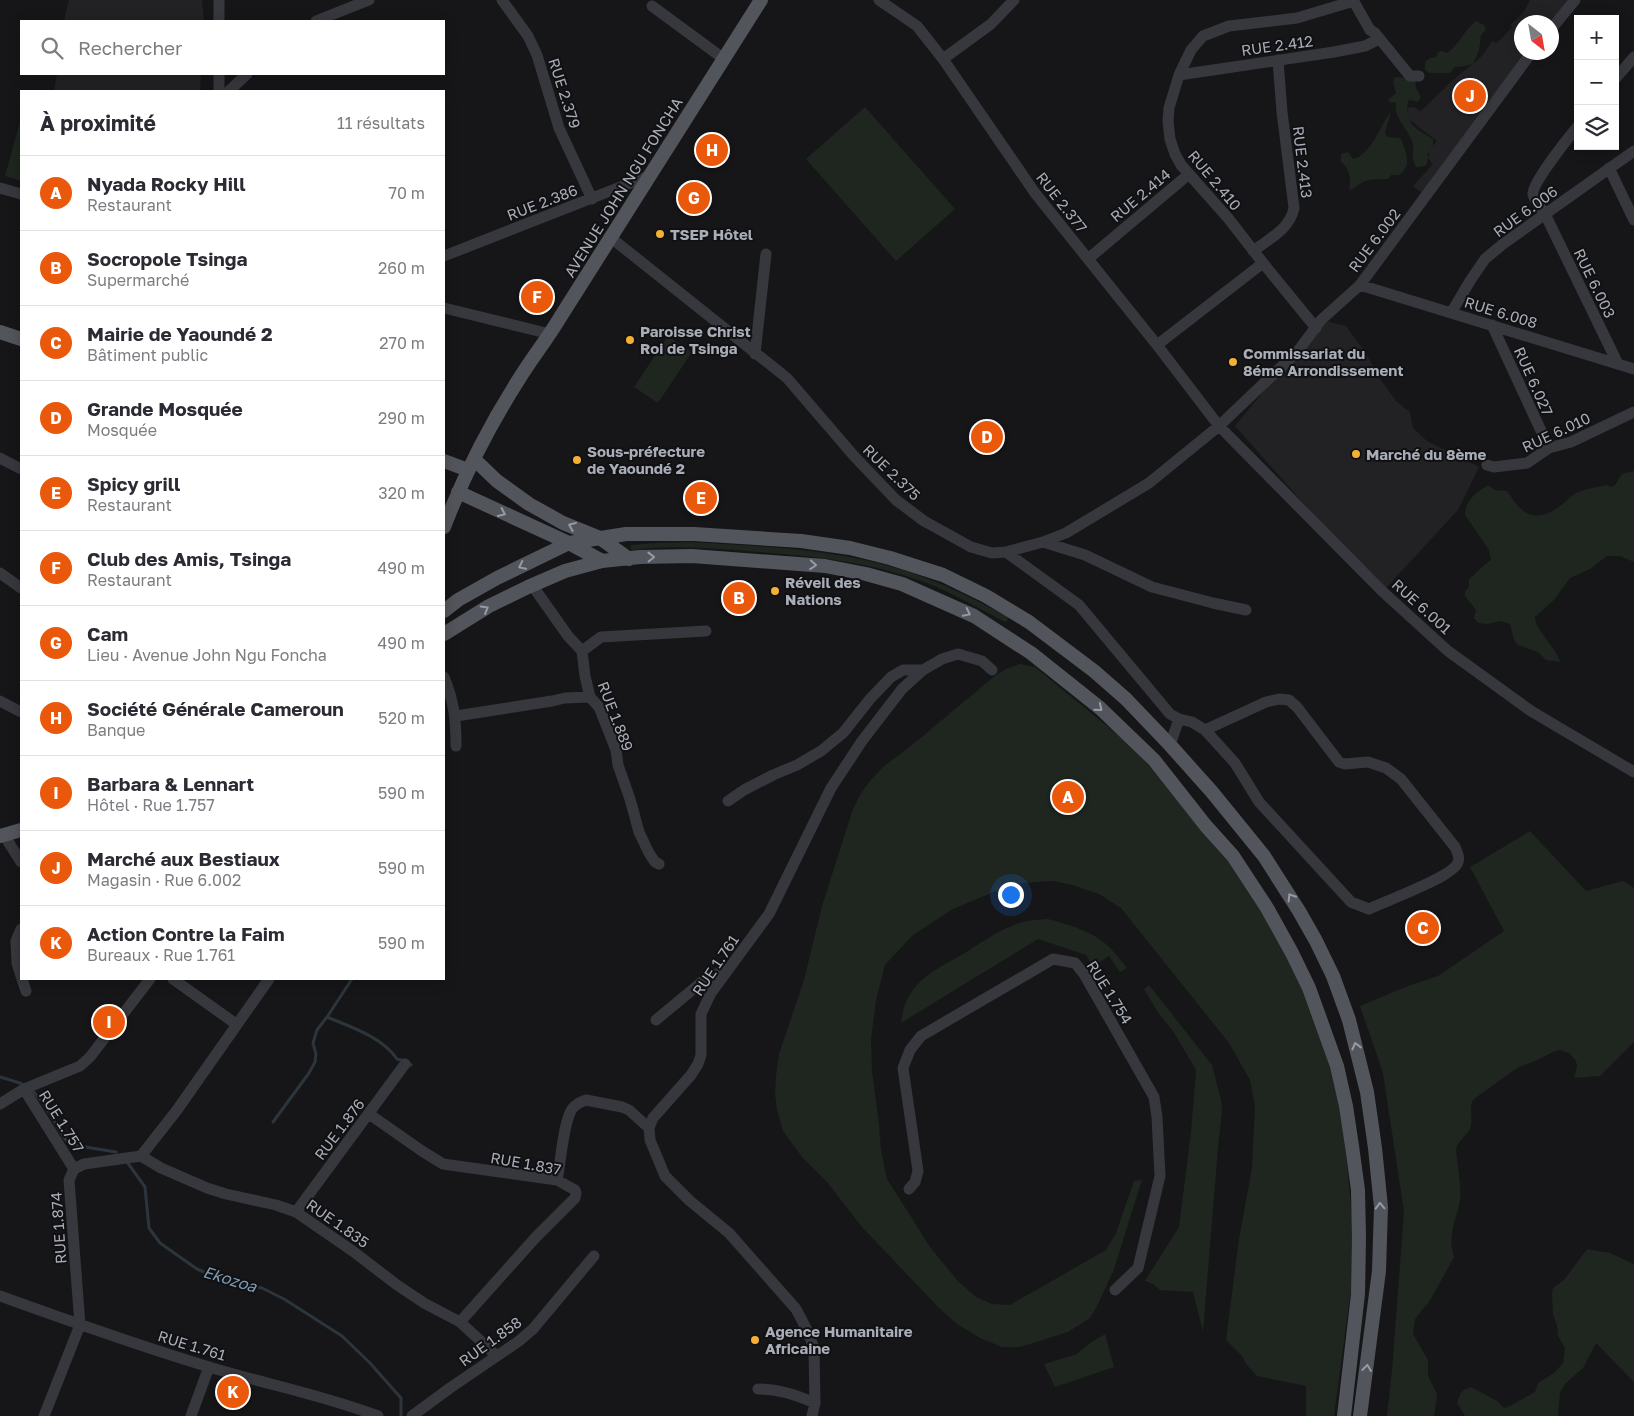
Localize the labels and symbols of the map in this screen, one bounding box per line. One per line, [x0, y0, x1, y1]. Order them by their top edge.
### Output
north arrow [1514, 15, 1559, 60]
street label: RUE 2.412 [1240, 31, 1314, 59]
street label: RUE 2.379 [545, 56, 585, 130]
pin: J [1454, 77, 1486, 115]
street label: AVENUE JOHN NGU FONCHA [560, 94, 686, 280]
street label: RUE 2.413 [1290, 125, 1316, 199]
pin: H [696, 131, 728, 169]
street label: RUE 2.410 [1185, 146, 1245, 214]
street label: RUE 2.414 [1106, 165, 1174, 225]
street label: RUE 2.377 [1033, 168, 1091, 236]
pin: G [678, 179, 710, 217]
street label: RUE 2.386 [504, 180, 580, 224]
street label: RUE 6.006 [1489, 182, 1561, 240]
street label: RUE 6.002 [1344, 205, 1404, 275]
place label: TSEP Hôtel [670, 225, 753, 243]
marker: TSEP Hôtel [654, 228, 666, 240]
street label: RUE 6.003 [1571, 245, 1619, 321]
pin: F [521, 278, 553, 316]
street label: RUE 6.008 [1462, 292, 1540, 332]
place label: Paroisse Christ Roi de Tsinga [640, 322, 751, 357]
marker: Paroisse Christ Roi de Tsinga [624, 334, 636, 346]
place label: Commissariat du 8éme Arrondissement [1243, 344, 1403, 379]
street label: RUE 6.027 [1511, 344, 1557, 418]
marker: Commissariat du 8éme Arrondissement [1227, 356, 1239, 368]
street label: RUE 6.010 [1519, 408, 1593, 456]
pin: D [971, 418, 1003, 456]
street label: RUE 2.375 [860, 440, 924, 504]
place label: Sous-préfecture de Yaoundé 2 [587, 442, 705, 477]
place label: Marché du 8ème [1366, 445, 1486, 463]
marker: Marché du 8ème [1350, 448, 1362, 460]
marker: Sous-préfecture de Yaoundé 2 [571, 454, 583, 466]
pin: E [685, 479, 717, 517]
one-way arrow [497, 507, 506, 517]
one-way arrow [568, 522, 577, 532]
one-way arrow [648, 552, 655, 562]
one-way arrow [809, 559, 817, 570]
one-way arrow [518, 560, 527, 570]
place label: Réveil des Nations [785, 573, 861, 608]
street label: RUE 6.001 [1389, 575, 1455, 637]
pin: B [723, 579, 755, 617]
marker: Réveil des Nations [769, 585, 781, 597]
one-way arrow [480, 605, 489, 615]
one-way arrow [962, 607, 971, 617]
street label: RUE 1.889 [595, 679, 637, 753]
one-way arrow [1093, 702, 1102, 710]
pin: A [1052, 778, 1084, 816]
your location [998, 882, 1024, 908]
one-way arrow [1288, 894, 1297, 903]
pin: C [1407, 909, 1439, 947]
street label: RUE 1.761 [688, 931, 742, 999]
street label: RUE 1.754 [1083, 957, 1137, 1027]
pin: I [93, 1003, 125, 1041]
one-way arrow [1351, 1042, 1361, 1050]
street label: RUE 1.757 [36, 1086, 88, 1156]
street label: RUE 1.876 [310, 1095, 368, 1163]
street label: RUE 1.837 [489, 1148, 563, 1178]
street label: RUE 1.874 [47, 1191, 69, 1265]
street label: RUE 1.835 [303, 1195, 373, 1251]
one-way arrow [1375, 1202, 1385, 1210]
water label: Ekozoa [201, 1261, 260, 1297]
street label: RUE 1.858 [455, 1312, 525, 1370]
place label: Agence Humanitaire Africaine [765, 1322, 913, 1357]
street label: RUE 1.761 [156, 1326, 228, 1364]
marker: Agence Humanitaire Africaine [749, 1334, 761, 1346]
one-way arrow [1361, 1363, 1372, 1371]
pin: K [217, 1373, 249, 1411]

